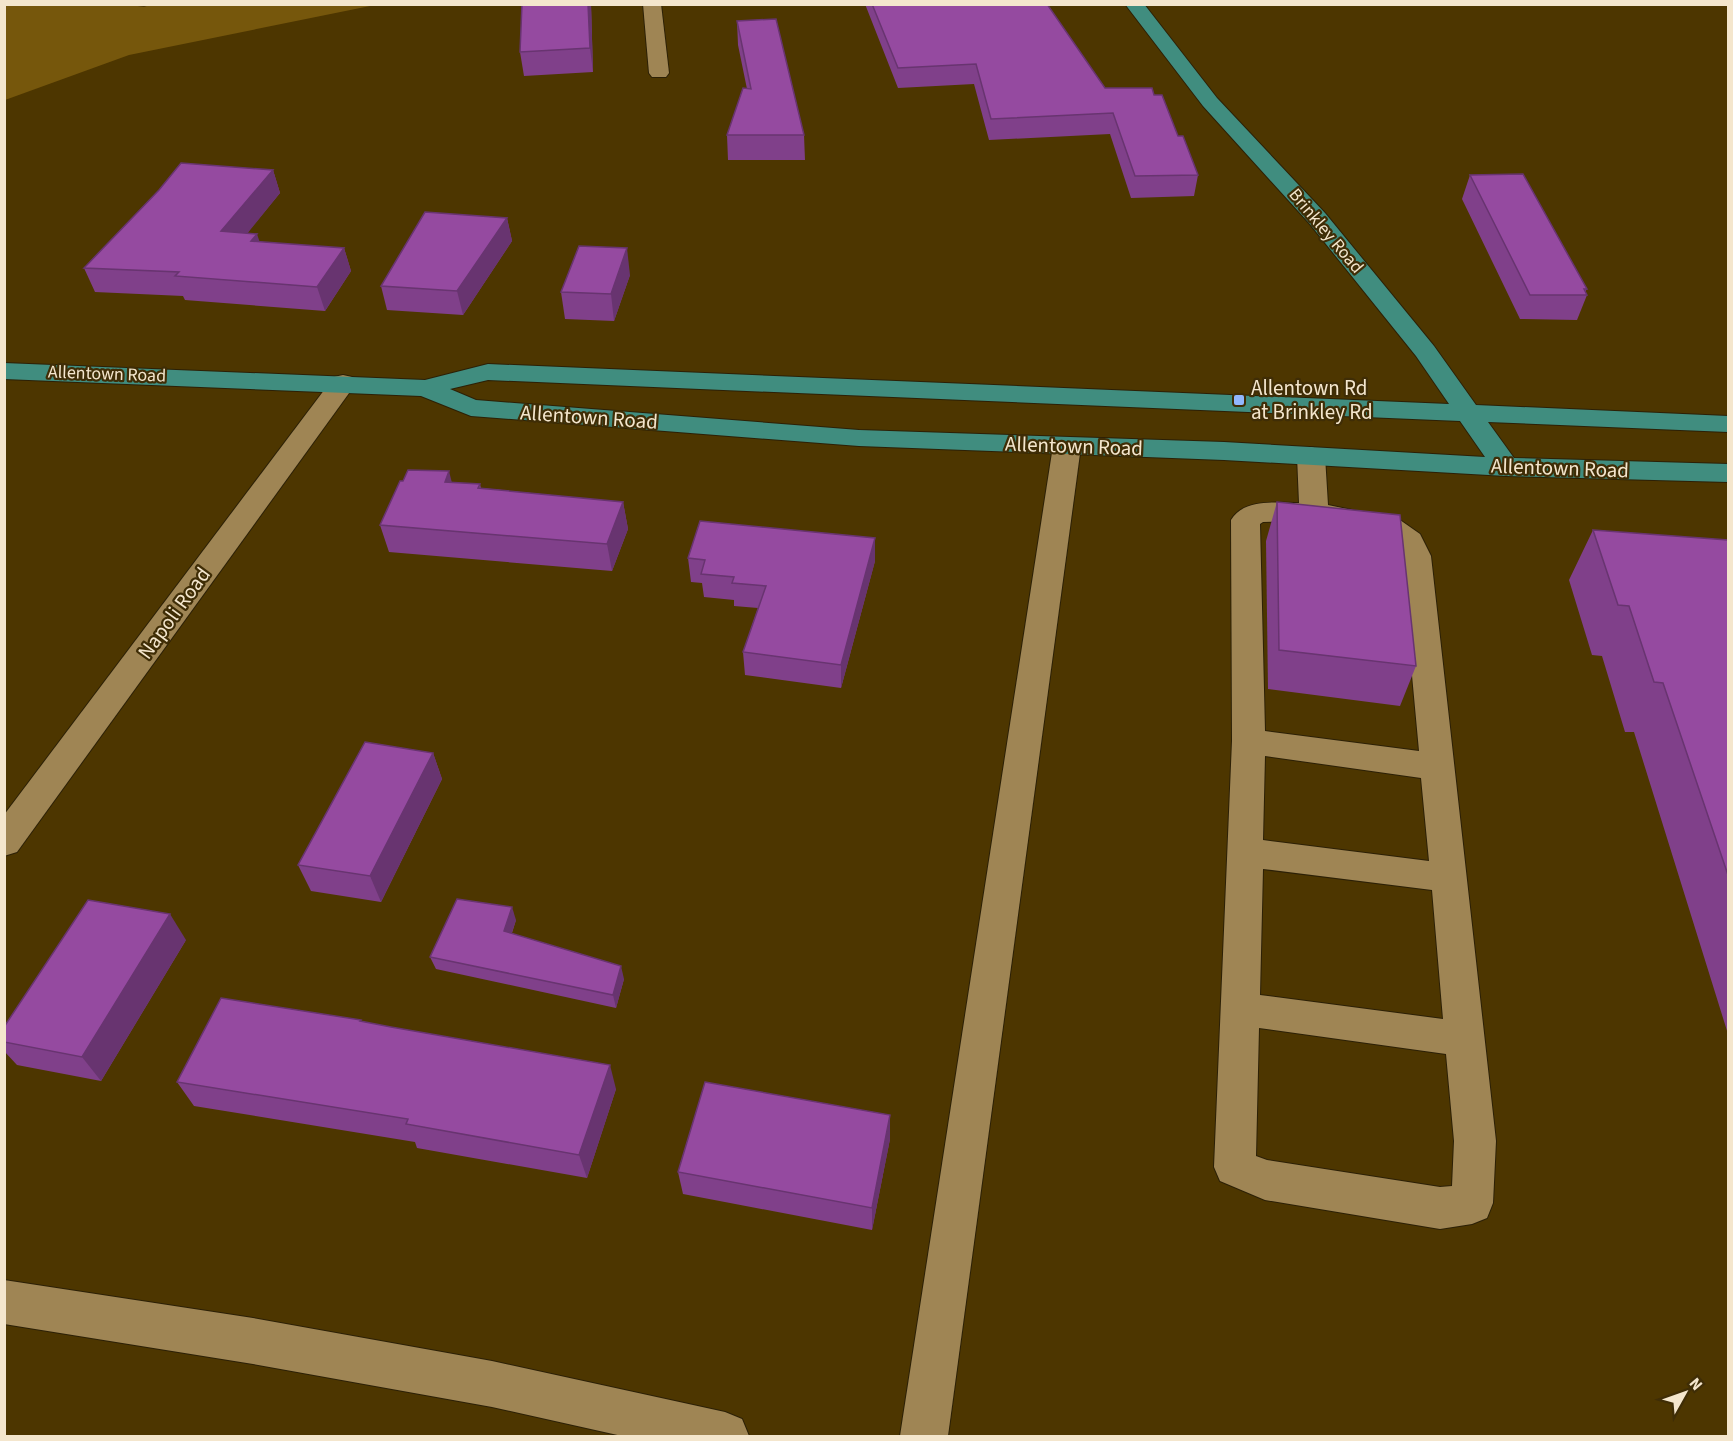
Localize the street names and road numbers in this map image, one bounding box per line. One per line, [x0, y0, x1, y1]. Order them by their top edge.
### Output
street label: Brinkley Road [1283, 183, 1369, 279]
street label: Allentown Road [47, 359, 167, 389]
street label: Allentown Road [519, 397, 659, 437]
street label: Allentown Road [1005, 429, 1143, 463]
street label: Allentown Road [1491, 451, 1629, 485]
street label: Napoli Road [130, 561, 218, 665]

